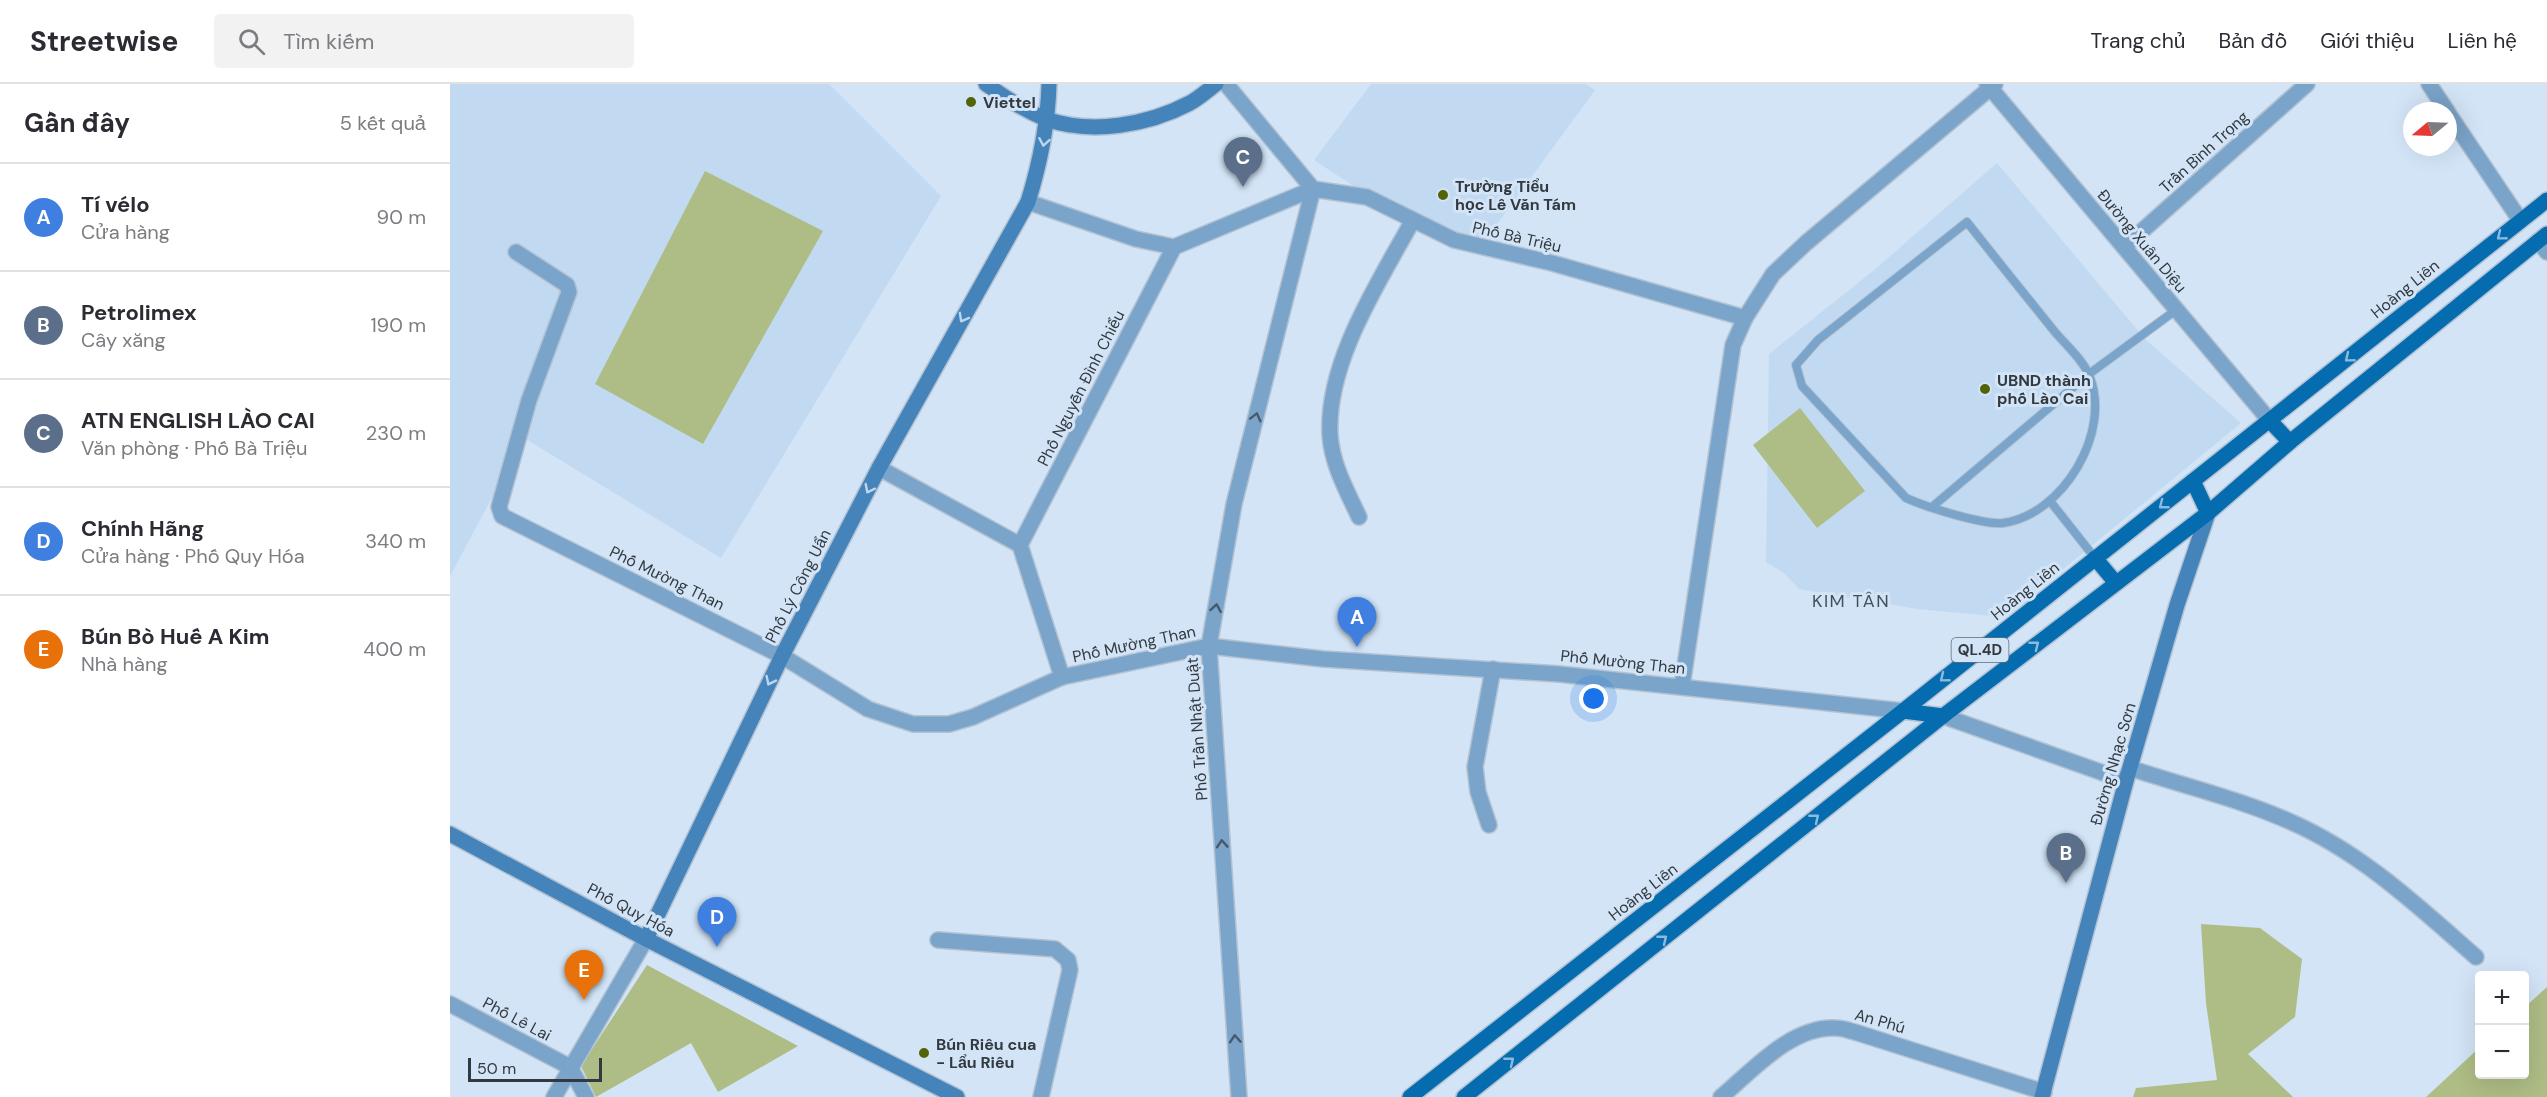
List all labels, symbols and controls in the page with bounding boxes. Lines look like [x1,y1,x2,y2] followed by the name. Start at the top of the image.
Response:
[214,14,634,68] search box
[30,23,178,60] text: Streetwise
[235,25,268,58] icon: search
[283,27,374,56] text: Tìm kiếm
[2091,27,2186,55] text: Trang chủ
[2219,27,2287,55] text: Bản đồ
[2320,27,2415,55] text: Giới thiệu
[2448,27,2517,55] text: Liên hệ
[983,92,1036,113] place label: Viettel
[964,95,978,109] marker: Viettel
[2403,102,2457,156] north arrow
[24,106,130,140] text: Gần đây
[2155,106,2253,198] street label: Trần Bình Trọng
[340,110,426,136] text: 5 kết quả
[1038,137,1051,147] one-way arrow
[1224,138,1262,187] pin: C
[1455,176,1576,215] place label: Trường Tiểu học Lê Văn Tám
[2093,185,2191,297] street label: Đường Xuân Diệu
[1436,188,1450,202] marker: Trường Tiểu học Lê Văn Tám
[81,190,150,219] text: Tí vélo
[36,204,51,230] text: A
[377,204,426,230] text: 90 m
[1470,217,1564,257] street label: Phố Bà Triệu
[81,219,170,245] text: Cửa hàng
[2497,228,2508,239] one-way arrow
[2367,255,2443,323] street label: Hoàng Liên
[81,298,196,327] text: Petrolimex
[1033,307,1129,469] street label: Phố Nguyễn Đình Chiểu
[37,312,50,338] text: B
[370,312,426,338] text: 190 m
[959,312,970,322] one-way arrow
[81,327,166,353] text: Cây xăng
[2344,350,2355,361] one-way arrow
[1997,370,2091,409] place label: UBND thành phố Lào Cai
[1978,382,1992,396] marker: UBND thành phố Lào Cai
[81,406,315,435] text: ATN ENGLISH LÀO CAI
[1249,413,1262,423] one-way arrow
[36,420,51,446] text: C
[366,420,426,446] text: 230 m
[81,435,307,461] text: Văn phòng · Phố Bà Triệu
[864,482,876,493] one-way arrow
[2159,497,2170,508] one-way arrow
[81,514,204,543] text: Chính Hãng
[760,526,836,646] street label: Phố Lý Công Uẩn
[36,528,51,554] text: D
[365,528,426,554] text: 340 m
[606,541,728,615] street label: Phố Mường Than
[81,543,305,569] text: Cửa hàng · Phố Quy Hóa
[1987,557,2063,625] street label: Hoàng Liên
[1812,589,1890,613] district label: KIM TÂN
[1338,598,1376,647] pin: A
[1209,603,1222,613] one-way arrow
[1071,621,1197,667] street label: Phố Mường Than
[81,622,270,651] text: Bún Bò Huế A Kim
[38,636,49,662] text: E
[363,636,426,662] text: 400 m
[1952,638,2008,662] road number: QL.4D
[2028,642,2039,653] one-way arrow
[1560,645,1686,679] street label: Phố Mường Than
[81,651,168,677] text: Nhà hàng
[1182,657,1212,801] street label: Phố Trần Nhật Duật
[1940,671,1951,682] one-way arrow
[766,674,778,685] one-way arrow
[1579,684,1608,713] your location
[2085,700,2141,828] street label: Đường Nhạc Sơn
[1808,814,1819,825] one-way arrow
[2046,834,2086,883] pin: B
[1216,840,1229,849] one-way arrow
[1604,858,1682,926] street label: Hoàng Liên
[584,878,678,942] street label: Phố Quy Hóa
[698,898,736,947] pin: D
[1656,936,1667,947] one-way arrow
[564,950,604,1000] pin: E
[2475,971,2529,1079] map controls
[2475,971,2529,1025] button: +
[479,992,555,1046] street label: Phố Lê Lai
[1852,1004,1908,1038] street label: An Phú
[2475,1025,2529,1079] button: −
[936,1034,1036,1073] place label: Bún Riêu cua - Lẩu Riêu
[1229,1034,1242,1043] one-way arrow
[917,1046,931,1060] marker: Bún Riêu cua - Lẩu Riêu
[468,1055,602,1082] scale bar
[1503,1057,1514,1068] one-way arrow
[477,1058,516,1079] text: 50 m

